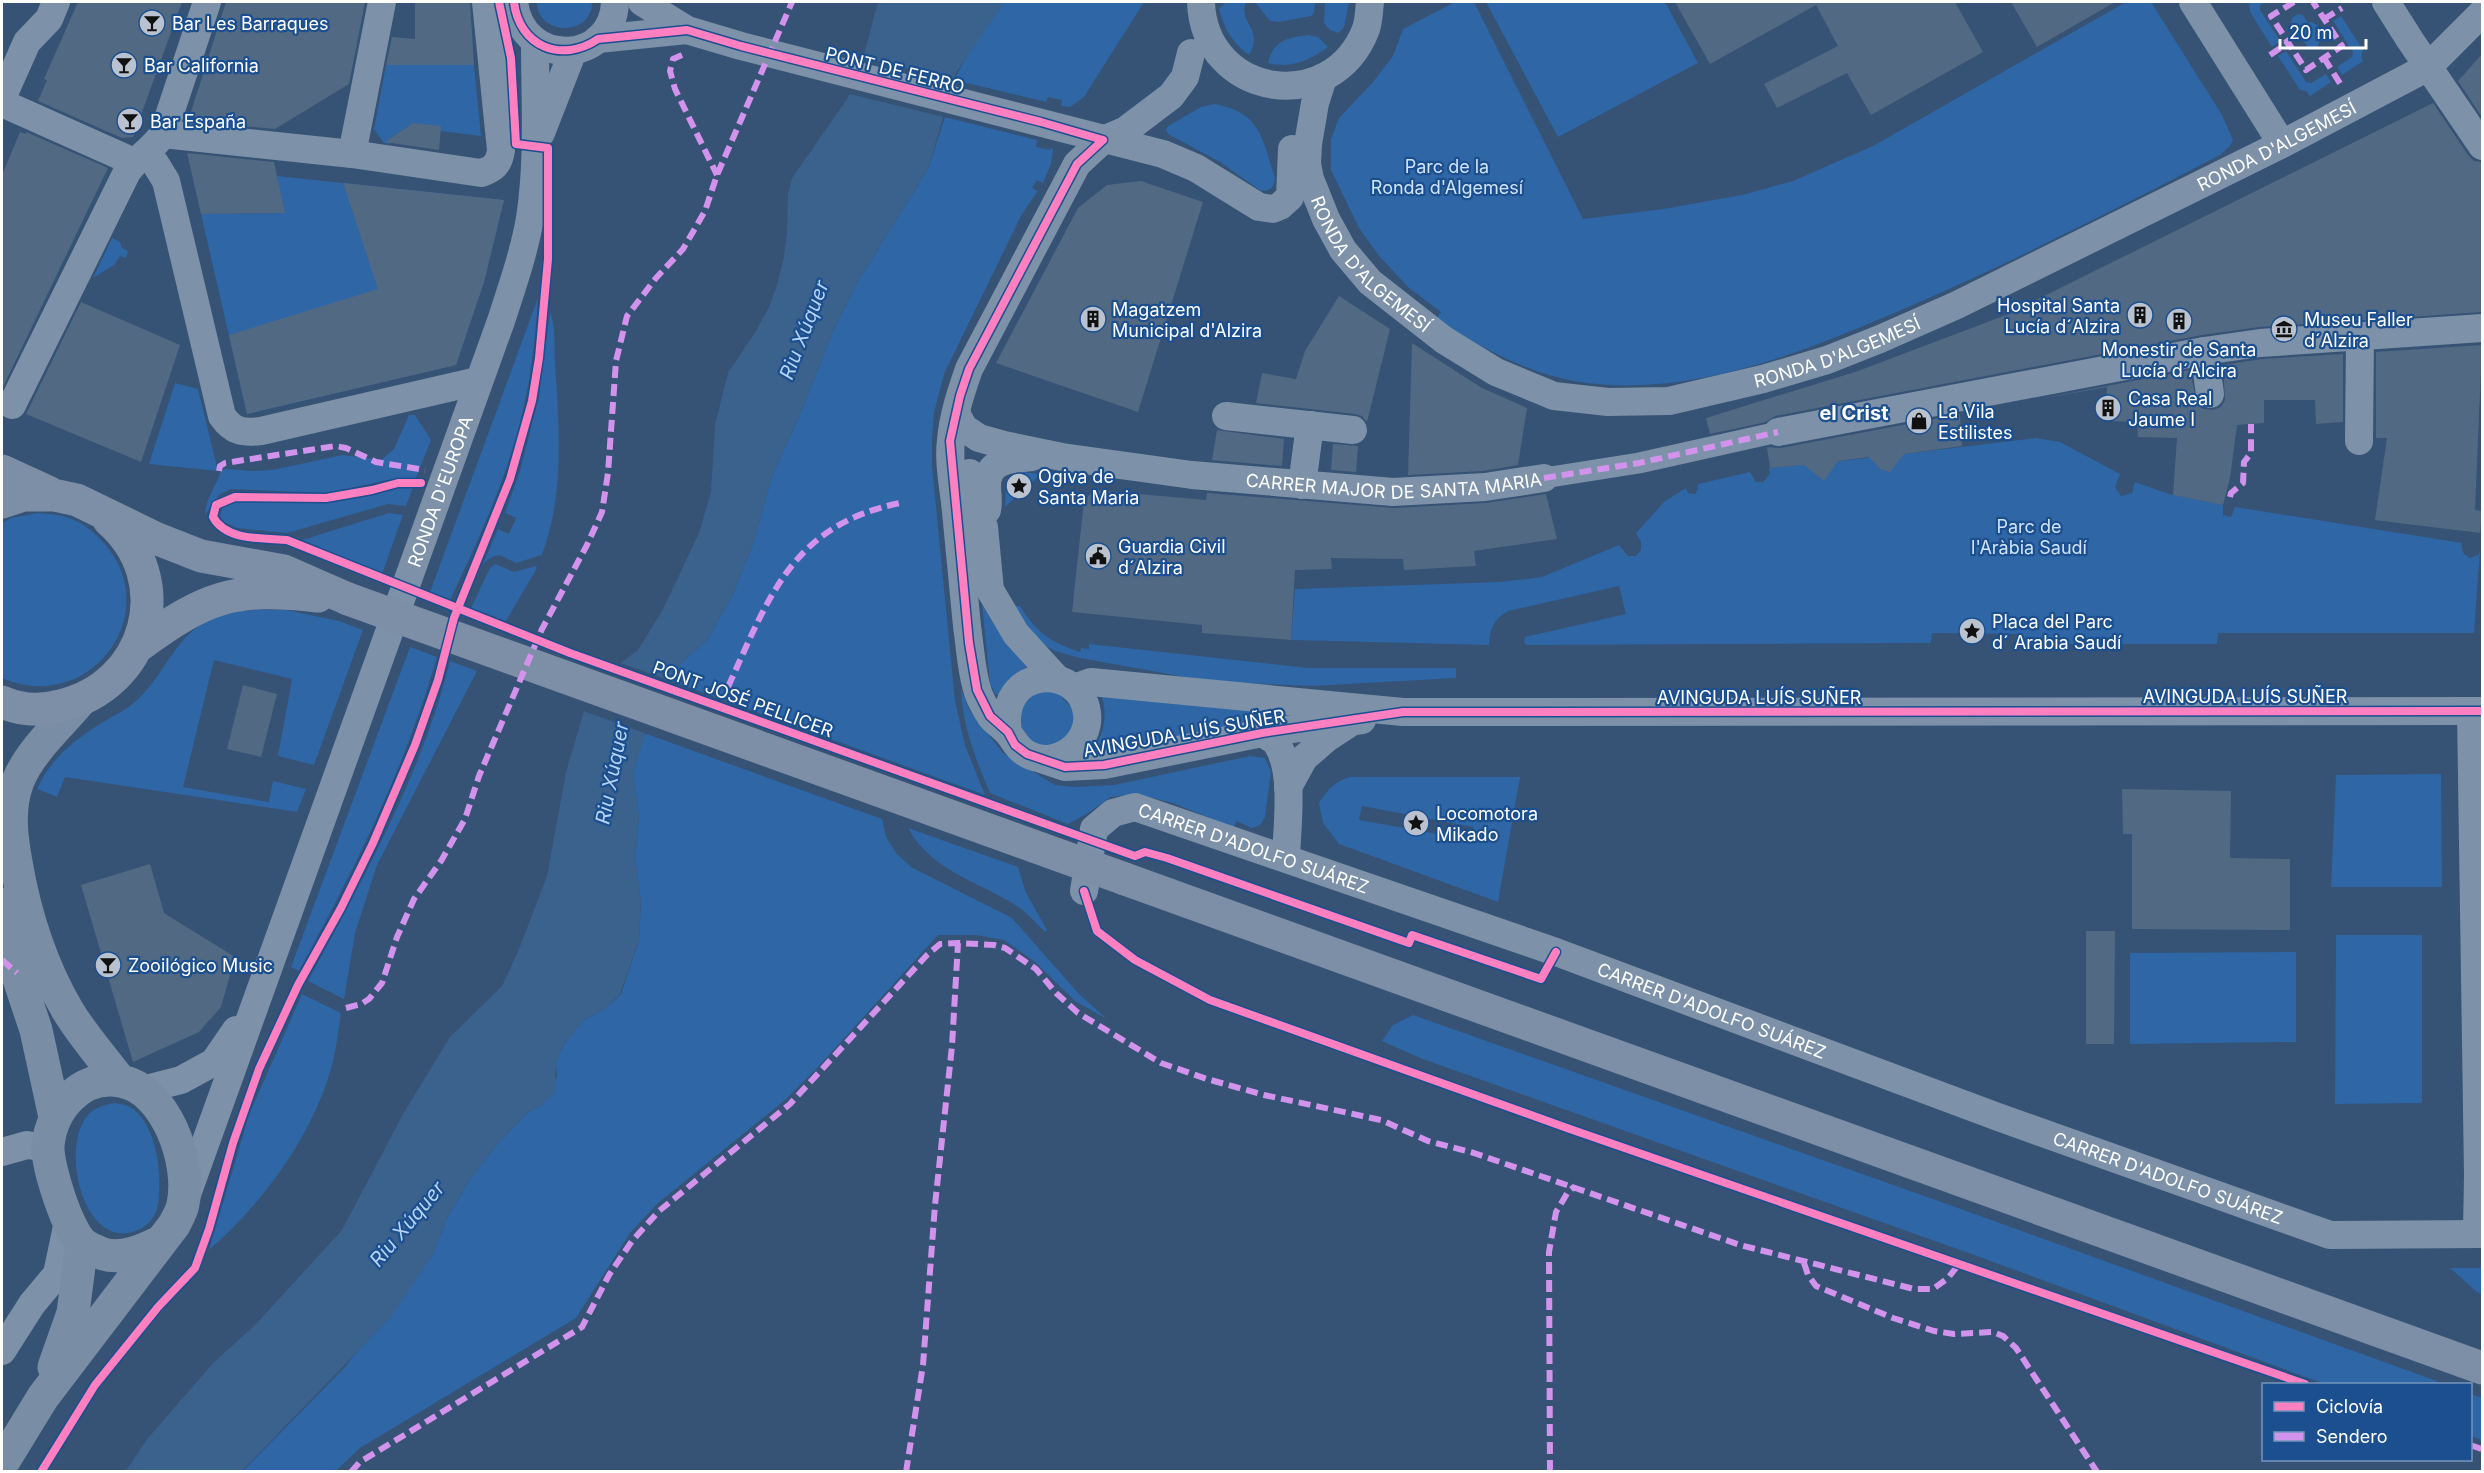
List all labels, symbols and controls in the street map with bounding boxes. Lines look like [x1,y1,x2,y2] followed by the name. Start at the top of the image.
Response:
[137,8,167,38] bar icon: Bar Les Barraques
[2280,12,2366,50] scale bar
[172,13,328,34] place label: Bar Les Barraques
[2289,22,2332,43] text: 20 m
[823,43,967,97] street label: PONT DE FERRO
[109,50,139,80] bar icon: Bar California
[144,55,259,76] place label: Bar California
[2193,96,2360,195] street label: RONDA D'ALGEMESÍ
[115,106,145,136] bar icon: Bar España
[150,111,246,132] place label: Bar España
[1371,156,1524,198] park label: Parc de la Ronda d'Algemesí
[1307,193,1436,336] street label: RONDA D'ALGEMESÍ
[774,277,834,383] water label: Riu Xúquer
[1997,295,2120,337] place label: Hospital Santa Lucía d´Alzira
[1112,299,1262,341] place label: Magatzem Municipal d'Alzira
[2125,300,2155,330] building icon: Hospital Santa Lucía d´Alzira
[1078,304,1108,334] building icon: Magatzem Municipal d'Alzira
[2164,306,2194,336] building icon: Monestir de Santa Lucía d´Alcira
[2304,309,2413,351] place label: Museu Faller d´Alzira
[1752,311,1924,391] street label: RONDA D'ALGEMESÍ
[2269,314,2299,344] museum icon: Museu Faller d´Alzira
[2102,339,2256,381] place label: Monestir de Santa Lucía d´Alcira
[2128,388,2212,430] place label: Casa Real Jaume I
[2093,393,2123,423] building icon: Casa Real Jaume I
[1819,401,1889,425] district label: el Crist
[1938,401,2013,443] place label: La Vila Estilistes
[1904,406,1934,436] shop icon: La Vila Estilistes
[403,413,477,570] street label: RONDA D'EUROPA
[1038,466,1139,508] place label: Ogiva de Santa Maria
[1245,468,1543,503] street label: CARRER MAJOR DE SANTA MARIA
[1004,471,1034,501] place icon: Ogiva de Santa Maria
[1971,516,2088,558] park label: Parc de l'Aràbia Saudí
[1118,536,1226,578] place label: Guardia Civil d´Alzira
[1083,541,1113,571] public building icon: Guardia Civil d´Alzira
[1992,611,2122,653] place label: Placa del Parc d´ Arabia Saudí
[1957,616,1987,646] place icon: Placa del Parc d´ Arabia Saudí
[650,656,837,742] street label: PONT JOSÉ PELLICER
[2143,685,2348,707] street label: AVINGUDA LUÍS SUÑER
[1657,686,1862,708] street label: AVINGUDA LUÍS SUÑER
[1081,704,1287,761] street label: AVINGUDA LUÍS SUÑER
[590,719,634,826] water label: Riu Xúquer
[1136,798,1372,897] street label: CARRER D'ADOLFO SUÁREZ
[1436,803,1538,845] place label: Locomotora Mikado
[1401,808,1431,838] place icon: Locomotora Mikado
[93,950,123,980] bar icon: Zooilógico Music
[128,955,273,976] place label: Zooilógico Music
[1595,958,1829,1062] street label: CARRER D'ADOLFO SUÁREZ
[2050,1127,2286,1228] street label: CARRER D'ADOLFO SUÁREZ
[364,1176,450,1271] water label: Riu Xúquer
[2262,1383,2472,1461] legend
[2316,1396,2383,1417] text: Ciclovía
[2316,1426,2387,1447] text: Sendero

